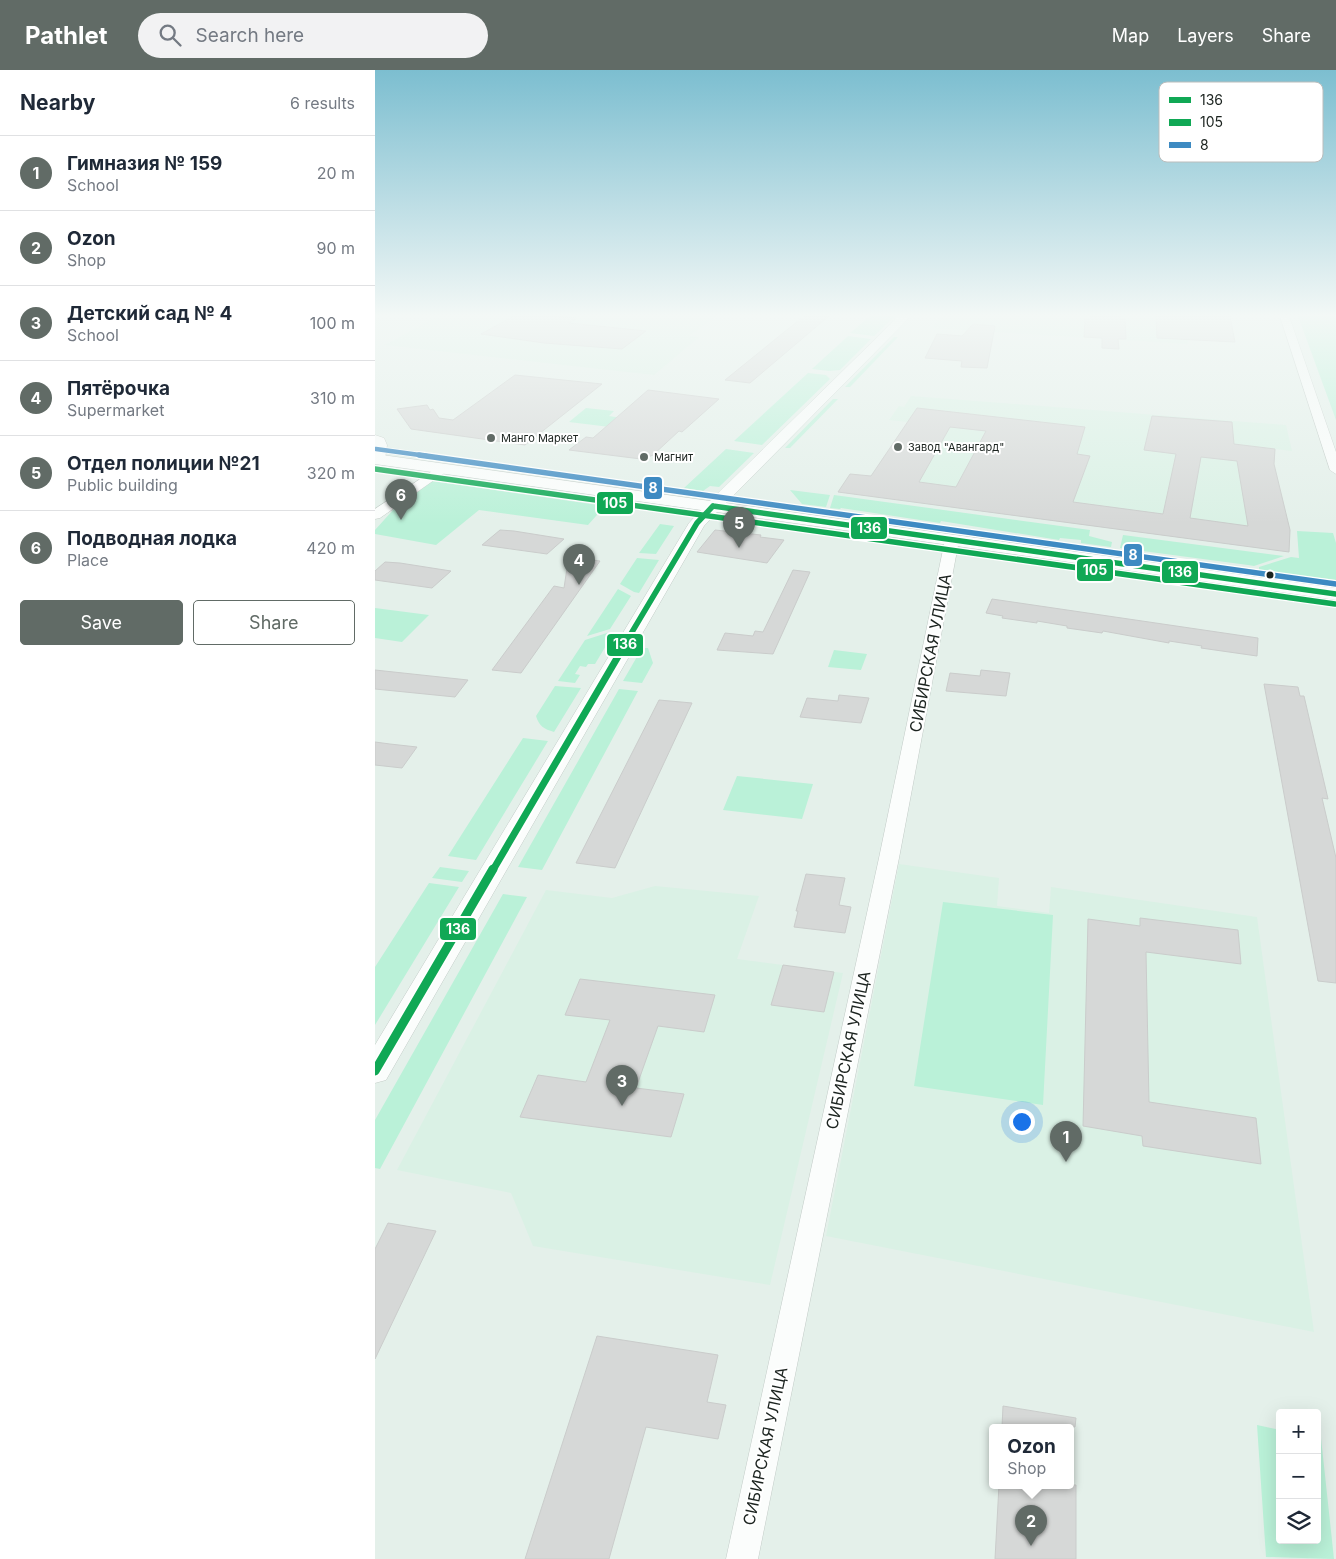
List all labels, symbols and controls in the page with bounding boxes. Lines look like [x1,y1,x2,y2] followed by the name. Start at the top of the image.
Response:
[138,13,488,58] search box
[25,21,108,50] text: Pathlet
[156,21,184,49] icon: search
[196,24,304,47] text: Search here
[1112,25,1149,46] text: Map
[1177,25,1234,46] text: Layers
[1262,25,1311,46] text: Share
[1159,82,1323,162] legend
[20,90,95,115] text: Nearby
[1200,91,1223,108] text: 136
[290,93,355,113] text: 6 results
[1200,113,1223,130] text: 105
[1200,136,1209,153] text: 8
[67,152,222,175] text: Гимназия № 159
[33,163,39,183] text: 1
[317,163,355,183] text: 20 m
[67,175,119,195] text: School
[67,227,116,250] text: Ozon
[31,238,41,258] text: 2
[316,238,355,258] text: 90 m
[67,250,106,270] text: Shop
[67,302,232,325] text: Детский сад № 4
[31,313,41,333] text: 3
[310,313,355,333] text: 100 m
[67,325,119,345] text: School
[67,377,170,400] text: Пятёрочка
[31,388,41,408] text: 4
[310,388,355,408] text: 310 m
[67,400,164,420] text: Supermarket
[501,431,579,445] place label: Манго Маркет
[485,432,497,444] marker: Манго Маркет
[908,440,1004,454] place label: Завод "Авангард"
[892,441,904,453] marker: Завод "Авангард"
[654,450,694,464] place label: Магнит
[638,451,650,463] marker: Магнит
[67,452,260,475] text: Отдел полиции №21
[31,463,41,483] text: 5
[307,463,355,483] text: 320 m
[67,475,178,495] text: Public building
[643,476,663,500] line badge: 8
[385,479,417,520] pin: 6
[648,479,658,496] text: 8
[596,491,634,515] line badge: 105
[603,494,627,511] text: 105
[723,507,755,548] pin: 5
[850,516,888,540] line badge: 136
[857,519,881,536] text: 136
[67,527,237,550] text: Подводная лодка
[31,538,41,558] text: 6
[306,538,355,558] text: 420 m
[1123,543,1143,567] line badge: 8
[563,544,595,585] pin: 4
[1128,546,1138,563] text: 8
[67,550,109,570] text: Place
[1076,558,1114,582] line badge: 105
[1161,560,1199,584] line badge: 136
[1083,561,1107,578] text: 105
[1168,563,1192,580] text: 136
[1265,570,1275,580] unlabelled marker
[905,572,955,734] street label: СИБИРСКАЯ УЛИЦА
[20,600,183,645] button: Save
[193,600,355,645] button: Share
[606,633,644,657] line badge: 136
[613,635,637,652] text: 136
[439,917,477,941] line badge: 136
[446,920,470,937] text: 136
[821,969,875,1131] street label: СИБИРСКАЯ УЛИЦА
[606,1065,638,1106] pin: 3
[1009,1109,1035,1135] your location
[1050,1121,1082,1162] pin: 1
[738,1365,792,1527] street label: СИБИРСКАЯ УЛИЦА
[1276,1409,1321,1544] map controls
[1276,1409,1321,1454] button: +
[989,1424,1074,1489] popup
[1007,1435,1056,1458] text: Ozon
[1276,1454,1321,1499] button: −
[1007,1458,1046,1478] text: Shop
[1276,1499,1321,1544] button: layers
[1015,1505,1047,1546] pin: 2

